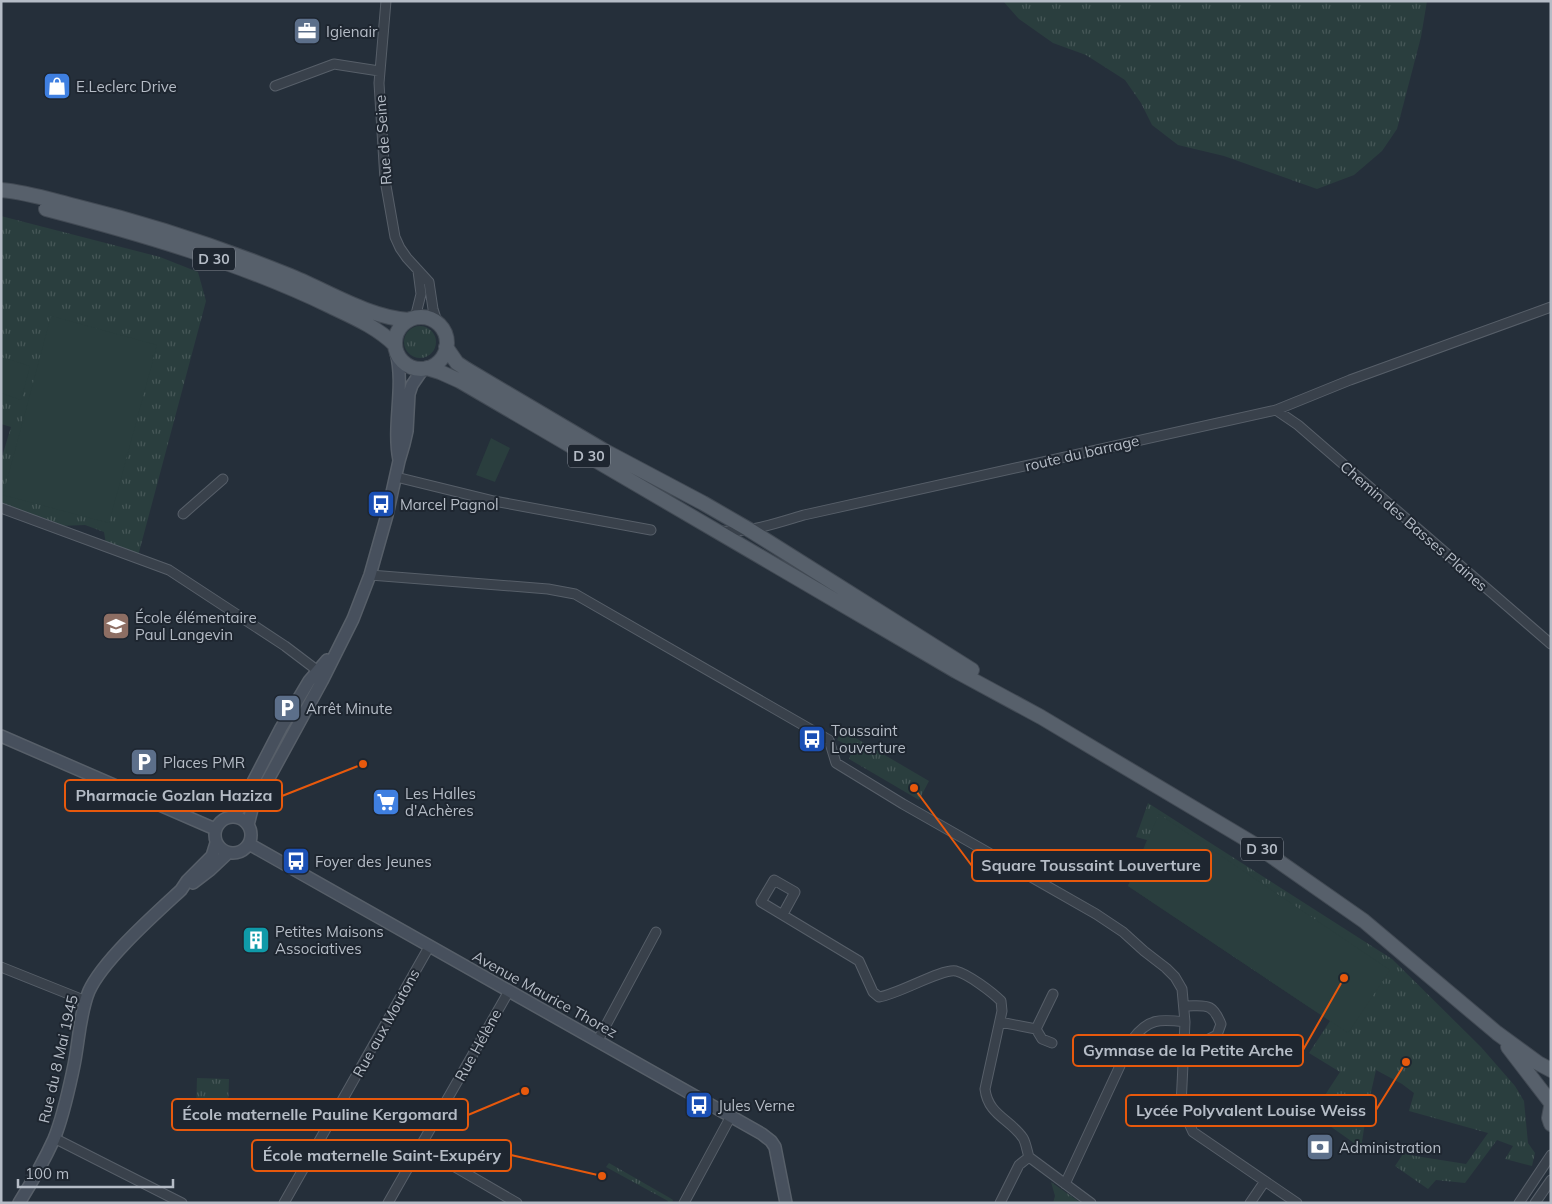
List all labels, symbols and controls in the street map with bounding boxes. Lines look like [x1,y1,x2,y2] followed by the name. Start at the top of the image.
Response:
[292,16,322,46] office icon: Igienair
[326,22,378,41] place label: Igienair
[42,71,72,101] shop icon: E.Leclerc Drive
[76,77,177,96] place label: E.Leclerc Drive
[370,94,396,186] street label: Rue de Seine
[193,248,235,270] road number: D 30
[1023,431,1141,475] street label: route du barrage
[568,444,610,468] road number: D 30
[1336,457,1492,595] street label: Chemin des Basses Plaines
[366,489,396,519] bus stop icon: Marcel Pagnol
[400,495,499,514] place label: Marcel Pagnol
[135,608,257,644] place label: École élémentaire Paul Langevin
[101,611,131,641] school or university icon: École élémentaire Paul Langevin
[272,693,302,723] parking icon: Arrêt Minute
[306,699,392,718] place label: Arrêt Minute
[831,721,906,757] place label: Toussaint Louverture
[797,724,827,754] bus stop icon: Toussaint Louverture
[129,747,159,777] parking icon: Places PMR
[163,753,245,772] place label: Places PMR
[65,780,282,811] callout: Pharmacie Gozlan Haziza
[405,784,476,820] place label: Les Halles d'Achères
[75,785,273,805] text: Pharmacie Gozlan Haziza
[371,787,401,817] supermarket icon: Les Halles d'Achères
[1241,838,1283,861] road number: D 30
[281,846,311,876] bus stop icon: Foyer des Jeunes
[972,850,1211,881] callout: Square Toussaint Louverture
[315,852,432,871] place label: Foyer des Jeunes
[981,855,1201,875] text: Square Toussaint Louverture
[275,922,384,958] place label: Petites Maisons Associatives
[241,925,271,955] building icon: Petites Maisons Associatives
[469,946,621,1042] street label: Avenue Maurice Thorez
[348,966,424,1080] street label: Rue aux Moutons
[34,993,82,1125] street label: Rue du 8 Mai 1945
[450,1006,506,1084] street label: Rue Hélène
[1073,1035,1303,1066] callout: Gymnase de la Petite Arche
[1083,1040,1293,1060] text: Gymnase de la Petite Arche
[684,1090,714,1120] bus stop icon: Jules Verne
[1126,1095,1376,1126] callout: Lycée Polyvalent Louise Weiss
[718,1096,795,1115] place label: Jules Verne
[172,1099,468,1130] callout: École maternelle Pauline Kergomard
[1136,1100,1366,1120] text: Lycée Polyvalent Louise Weiss
[182,1104,458,1124] text: École maternelle Pauline Kergomard
[1305,1132,1335,1162] bank icon: Administration
[1339,1138,1441,1157] place label: Administration
[252,1140,511,1171] callout: École maternelle Saint-Exupéry
[263,1145,502,1165] text: École maternelle Saint-Exupéry
[18,1156,172,1188] scale bar
[25,1164,69,1183] text: 100 m

